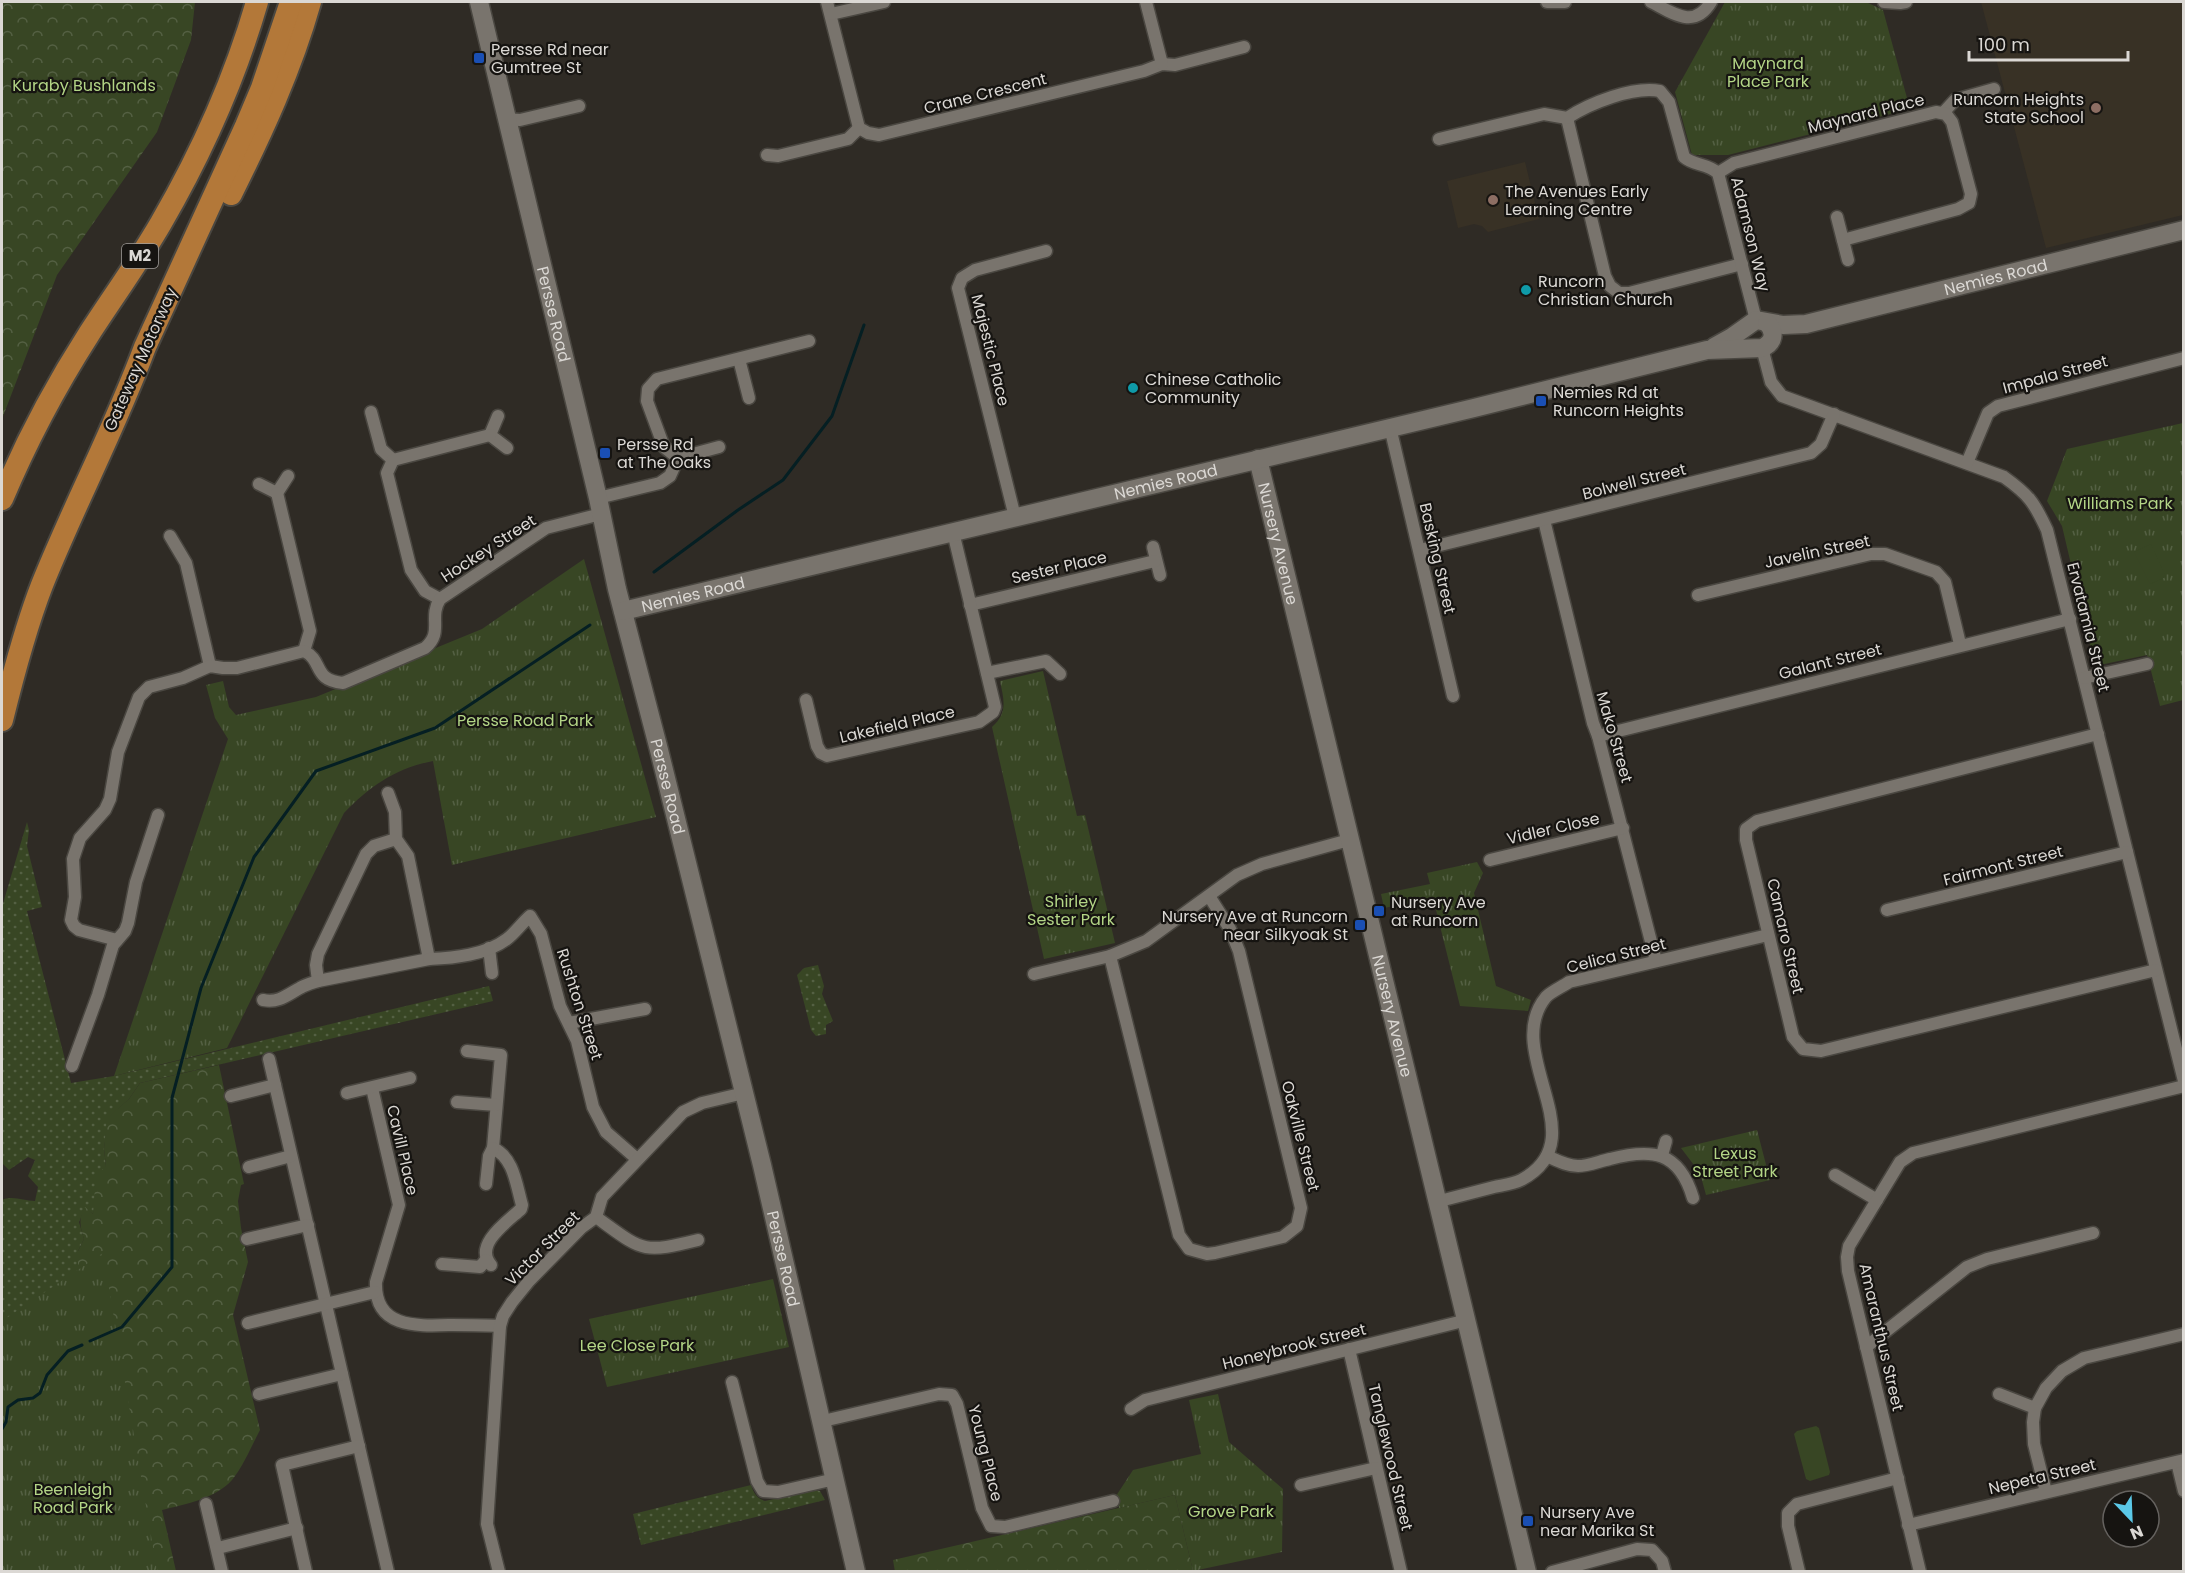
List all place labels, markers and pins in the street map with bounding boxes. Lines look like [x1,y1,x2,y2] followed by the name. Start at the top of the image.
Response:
[491,38,609,79] place label: Persse Rd near Gumtree St
[472,51,486,65] marker: Persse Rd near Gumtree St
[1953,88,2084,129] place label: Runcorn Heights State School
[2089,101,2103,115] marker: Runcorn Heights State School
[1505,180,1649,221] place label: The Avenues Early Learning Centre
[1486,193,1500,207] marker: The Avenues Early Learning Centre
[1538,270,1673,311] place label: Runcorn Christian Church
[1519,283,1533,297] marker: Runcorn Christian Church
[1145,368,1282,409] place label: Chinese Catholic Community
[1126,381,1140,395] marker: Chinese Catholic Community
[1553,381,1684,422] place label: Nemies Rd at Runcorn Heights
[1534,394,1548,408] marker: Nemies Rd at Runcorn Heights
[617,433,711,474] place label: Persse Rd at The Oaks
[598,446,612,460] marker: Persse Rd at The Oaks
[1391,891,1486,932] place label: Nursery Ave at Runcorn
[1372,904,1386,918] marker: Nursery Ave at Runcorn
[1162,905,1348,946] place label: Nursery Ave at Runcorn near Silkyoak St
[1353,918,1367,932] marker: Nursery Ave at Runcorn near Silkyoak St
[1540,1501,1654,1542] place label: Nursery Ave near Marika St
[1521,1514,1535,1528] marker: Nursery Ave near Marika St

